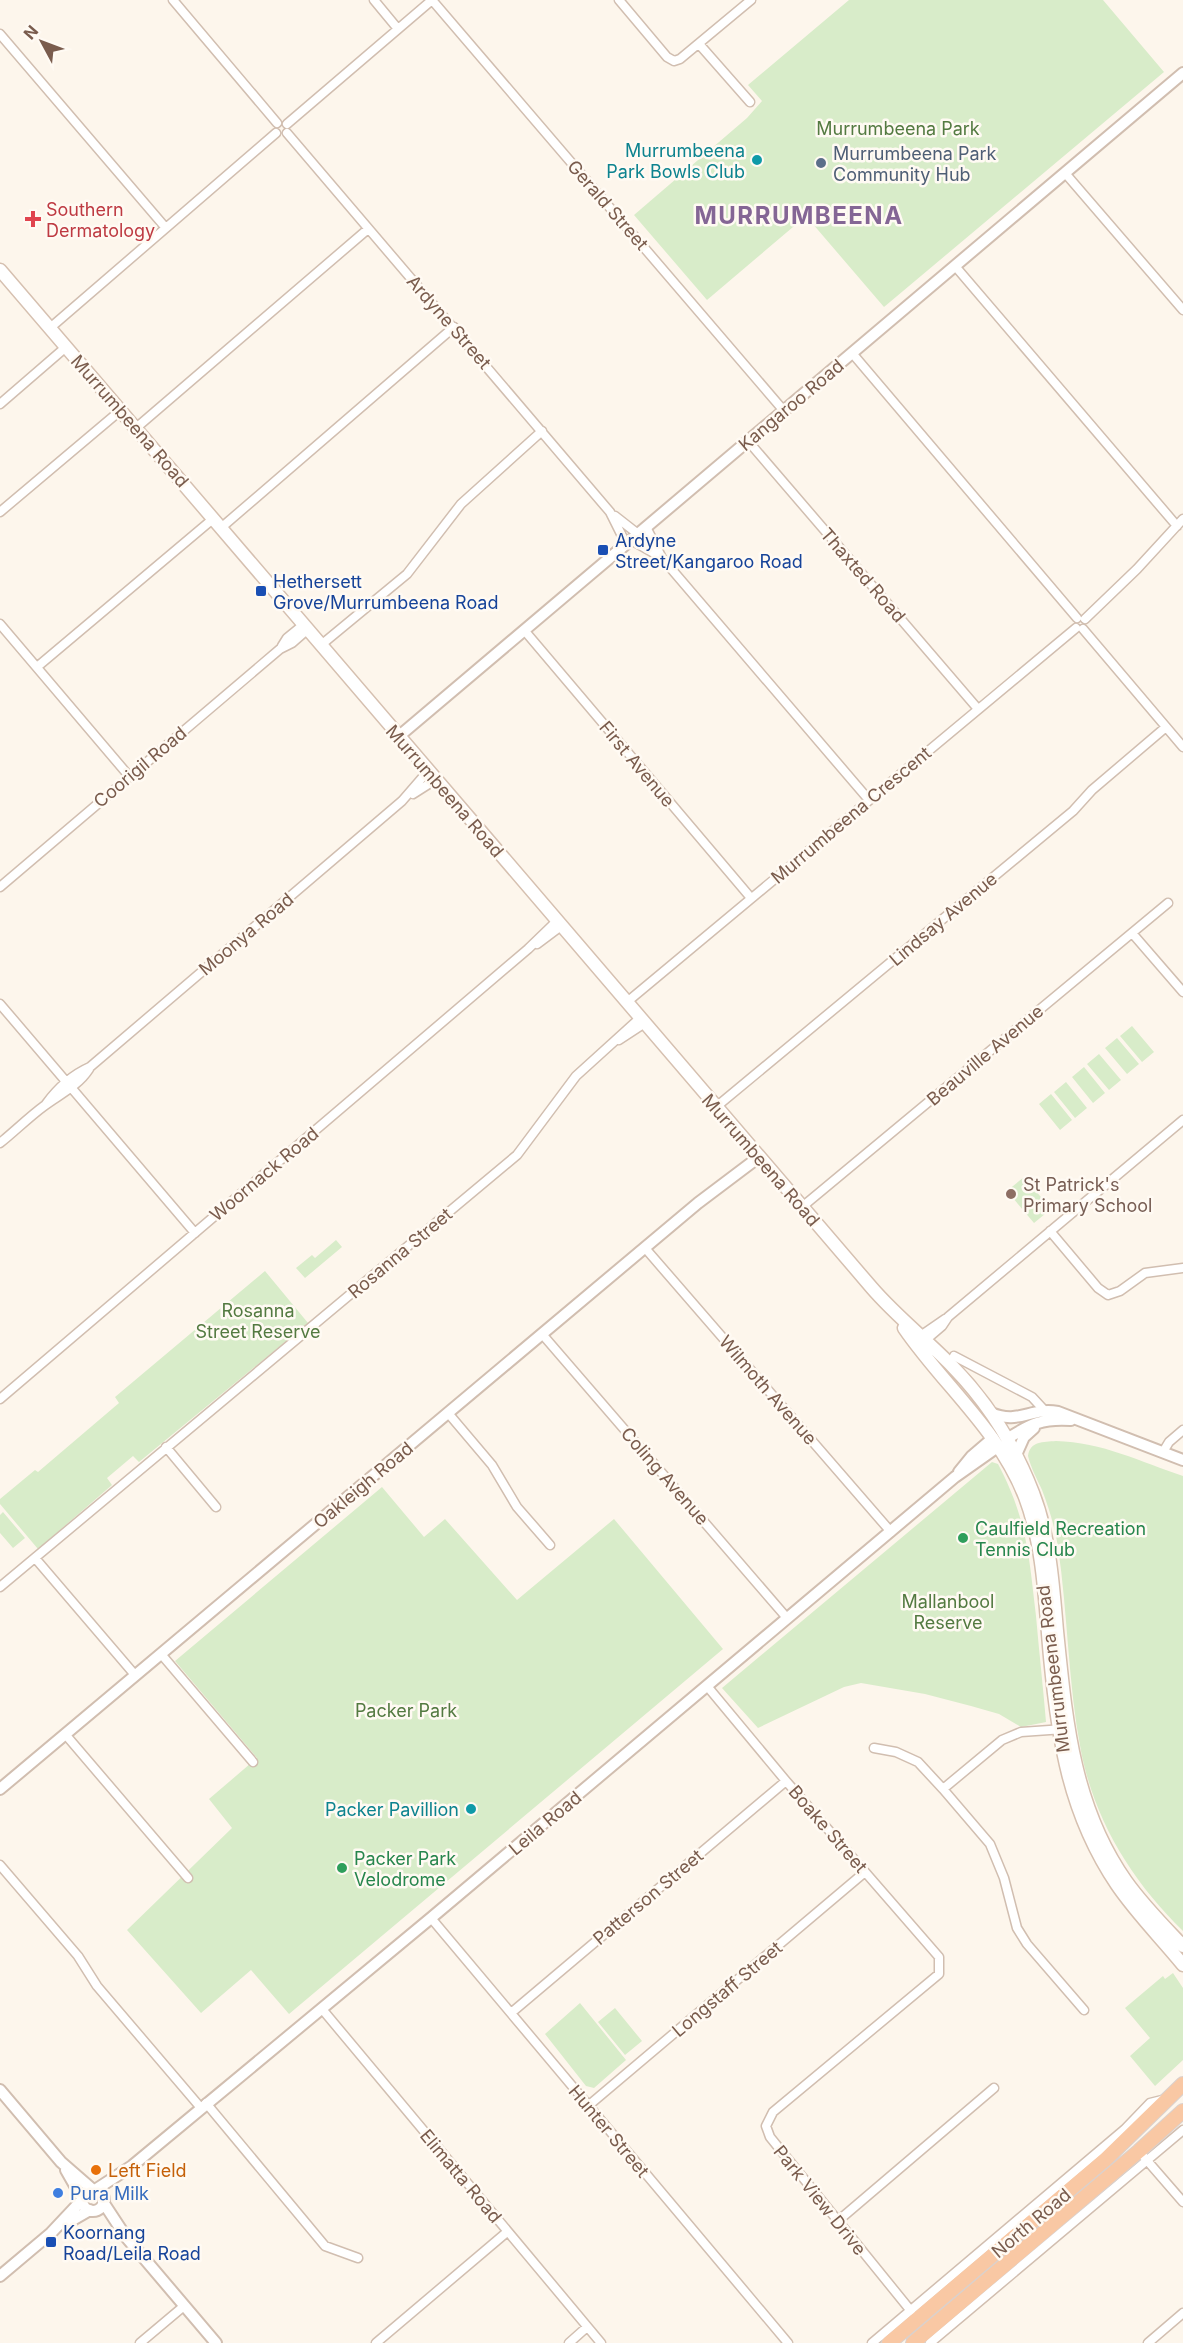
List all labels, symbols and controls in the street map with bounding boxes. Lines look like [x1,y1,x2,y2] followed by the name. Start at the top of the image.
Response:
[12,12,72,72] north arrow
[19,21,42,43] text: N
[816,118,980,139] park label: Murrumbeena Park
[606,140,745,182] place label: Murrumbeena Park Bowls Club
[833,143,997,185] place label: Murrumbeena Park Community Hub
[750,153,764,167] marker: Murrumbeena Park Bowls Club
[563,156,653,254] street label: Gerald Street
[814,156,828,170] marker: Murrumbeena Park Community Hub
[46,199,155,241] place label: Southern Dermatology
[694,201,904,230] district label: MURRUMBEENA
[24,210,42,228] marker: Southern Dermatology
[403,271,495,373] street label: Ardyne Street
[67,351,193,491] street label: Murrumbeena Road
[734,355,848,455] street label: Kangaroo Road
[816,523,910,627] street label: Thaxted Road
[615,530,803,572] place label: Ardyne Street/Kangaroo Road
[596,543,610,557] marker: Ardyne Street/Kangaroo Road
[273,571,498,613] place label: Hethersett Grove/Murrumbeena Road
[254,584,268,598] marker: Hethersett Grove/Murrumbeena Road
[595,717,679,811] street label: First Avenue
[382,721,508,861] street label: Murrumbeena Road
[89,722,191,812] street label: Coorigil Road
[767,742,935,888] street label: Murrumbeena Crescent
[885,868,1001,970] street label: Lindsay Avenue
[194,888,298,980] street label: Moonya Road
[923,1000,1047,1110] street label: Beauville Avenue
[698,1090,824,1230] street label: Murrumbeena Road
[206,1123,322,1225] street label: Woornack Road
[1023,1174,1152,1216] place label: St Patrick's Primary School
[1004,1187,1018,1201] marker: St Patrick's Primary School
[344,1203,456,1302] street label: Rosanna Street
[196,1300,320,1342] park label: Rosanna Street Reserve
[715,1331,821,1449] street label: Wilmoth Avenue
[617,1423,713,1529] street label: Coling Avenue
[309,1437,417,1533] street label: Oakleigh Road
[975,1518,1146,1560] place label: Caulfield Recreation Tennis Club
[956,1531,970,1545] marker: Caulfield Recreation Tennis Club
[1032,1584,1074,1754] street label: Murrumbeena Road
[902,1591,994,1633] park label: Mallanbool Reserve
[355,1700,457,1721] park label: Packer Park
[784,1781,872,1877] street label: Boake Street
[505,1787,585,1859] street label: Leila Road
[325,1799,459,1820] place label: Packer Pavillion
[464,1802,478,1816] marker: Packer Pavillion
[589,1845,707,1949] street label: Patterson Street
[354,1848,456,1890] place label: Packer Park Velodrome
[335,1861,349,1875] marker: Packer Park Velodrome
[668,1937,786,2041] street label: Longstaff Street
[564,2081,654,2181] street label: Hunter Street
[416,2125,506,2227] street label: Elimatta Road
[769,2141,871,2259] street label: Park View Drive
[108,2160,187,2181] place label: Left Field
[89,2163,103,2177] marker: Left Field
[70,2183,149,2204] place label: Pura Milk
[987,2184,1075,2262] street label: North Road
[51,2186,65,2200] marker: Pura Milk
[63,2222,201,2264] place label: Koornang Road/Leila Road
[44,2235,58,2249] marker: Koornang Road/Leila Road

